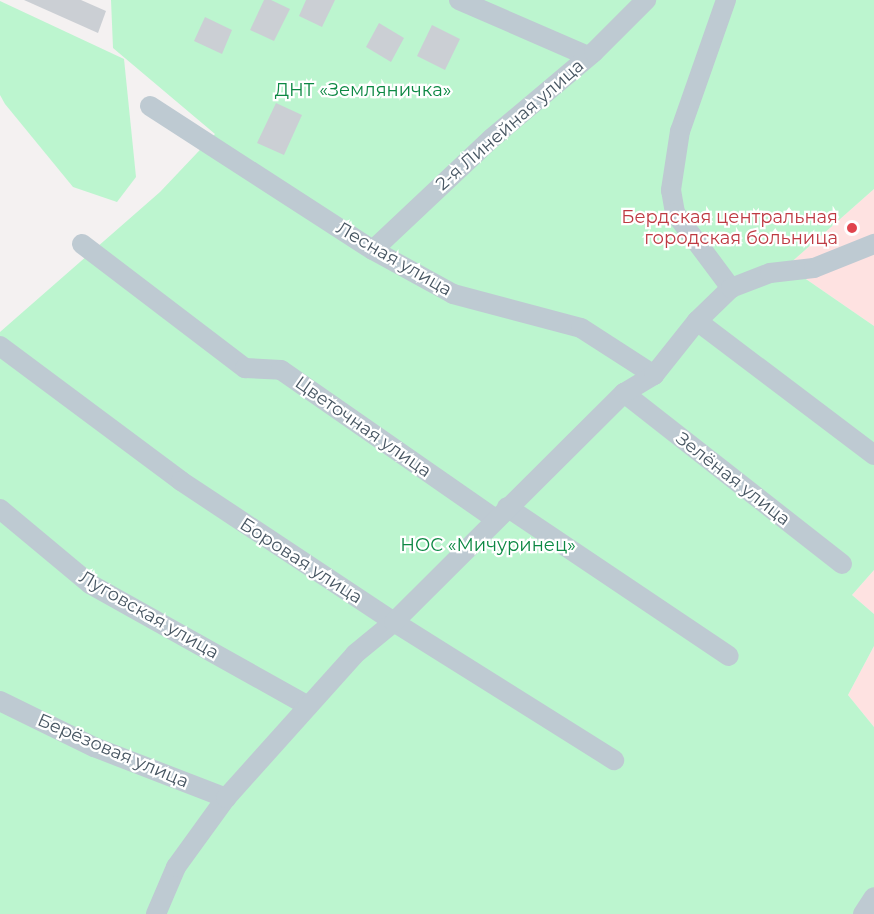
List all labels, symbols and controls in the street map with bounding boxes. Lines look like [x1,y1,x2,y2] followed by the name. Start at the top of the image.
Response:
[432,55,588,195] street label: 2-я Линейная улица
[275,79,451,101] park label: ДНТ «Земляничка»
[621,207,838,250] place label: Бердская центральная городская больница
[332,217,456,301] street label: Лесная улица
[843,219,861,237] marker: Бердская центральная городская больница
[291,372,435,482] street label: Цветочная улица
[672,428,794,530] street label: Зелёная улица
[236,513,366,609] street label: Боровая улица
[400,534,576,556] park label: НОС «Мичуринец»
[75,566,223,664] street label: Луговская улица
[34,709,192,793] street label: Берёзовая улица

